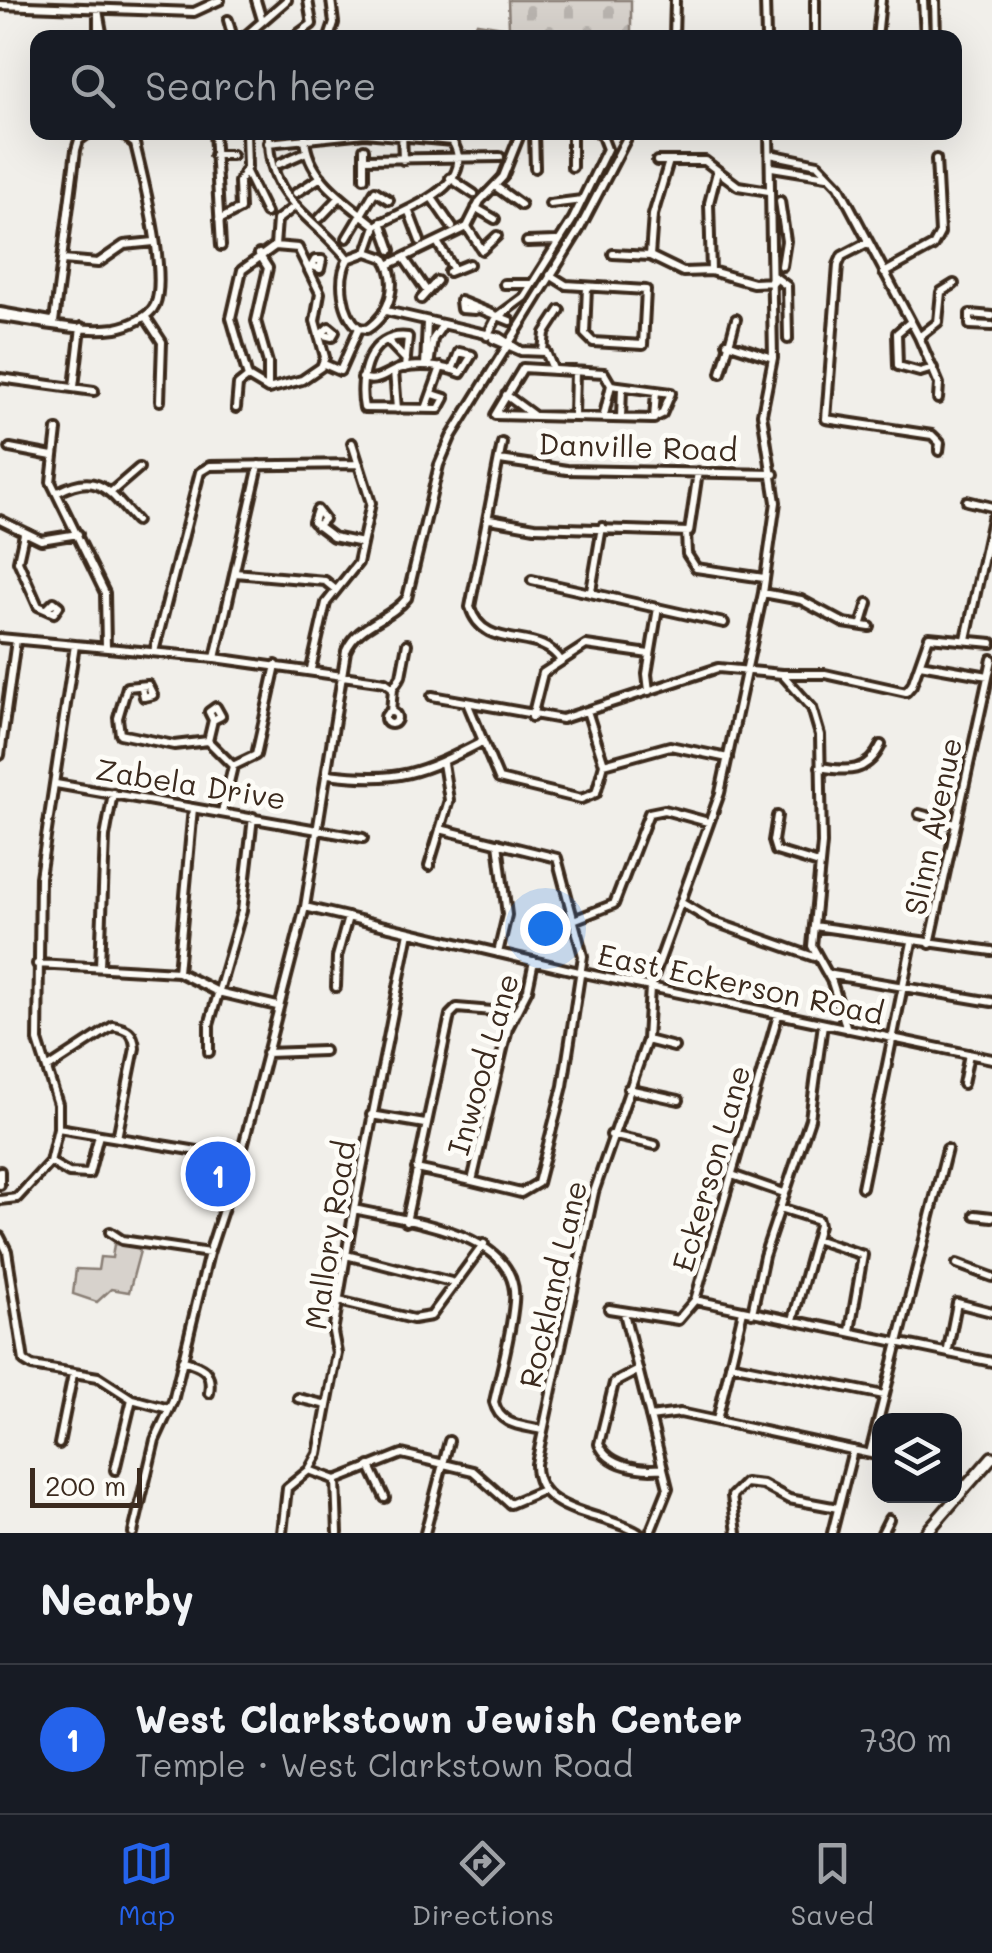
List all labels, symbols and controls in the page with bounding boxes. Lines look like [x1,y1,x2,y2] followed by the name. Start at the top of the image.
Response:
[30,30,962,140] search box
[65,58,120,113] icon: search
[145,60,376,110] text: Search here
[538,423,738,469] street label: Danville Road
[894,734,970,918] street label: Slinn Avenue
[93,748,289,818] street label: Zabela Drive
[520,903,571,954] your location
[595,933,887,1033] street label: East Eckerson Road
[437,969,527,1159] street label: Inwood Lane
[661,1060,759,1276] street label: Eckerson Lane
[186,1136,250,1212] pin: 1
[294,1138,364,1332] street label: Mallory Road
[509,1176,595,1392] street label: Rockland Lane
[872,1413,962,1503] map controls
[872,1413,962,1503] button: layers
[30,1463,142,1508] scale bar
[45,1467,126,1503] text: 200 m
[40,1571,194,1626] text: Nearby
[135,1693,742,1743] text: West Clarkstown Jewish Center
[65,1718,80,1760] text: 1
[860,1718,952,1760] text: 730 m
[135,1743,633,1785] text: Temple · West Clarkstown Road
[118,1836,175,1932] tab: Map
[412,1836,554,1932] tab: Directions
[791,1836,874,1932] tab: Saved

